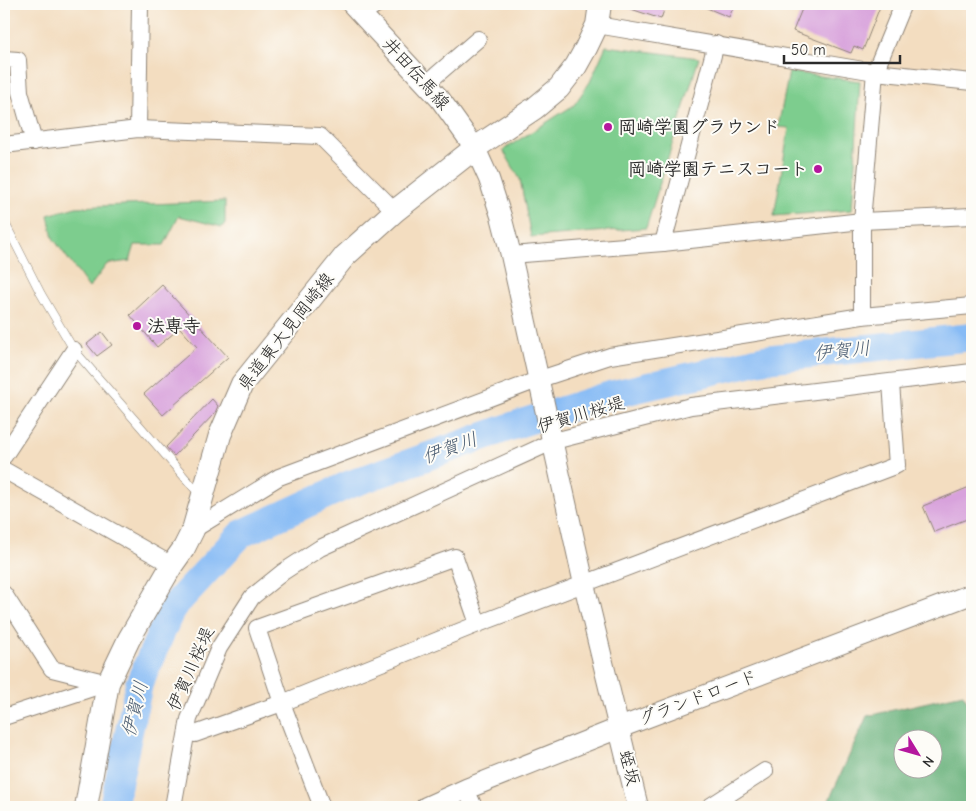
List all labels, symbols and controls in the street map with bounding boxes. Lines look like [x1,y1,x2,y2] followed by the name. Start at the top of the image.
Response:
[784,32,900,64] scale bar
[378,34,454,114] street label: 井田伝馬線
[791,41,826,59] text: 50 m
[618,117,780,138] place label: 岡崎学園グラウンド
[602,121,614,133] marker: 岡崎学園グラウンド
[628,159,808,180] place label: 岡崎学園テニスコート
[812,163,824,175] marker: 岡崎学園テニスコート
[233,269,339,395] street label: 県道東大見岡崎線
[147,316,201,337] place label: 法専寺
[131,320,143,332] marker: 法専寺
[812,337,872,365] water label: 伊賀川
[535,393,627,437] street label: 伊賀川桜堤
[419,428,481,468] water label: 伊賀川
[163,624,219,714] street label: 伊賀川桜堤
[635,666,761,730] street label: グランドロード
[117,679,153,739] water label: 伊賀川
[894,728,944,778] north arrow
[614,748,644,788] street label: 蛭坂
[918,753,938,770] text: N

